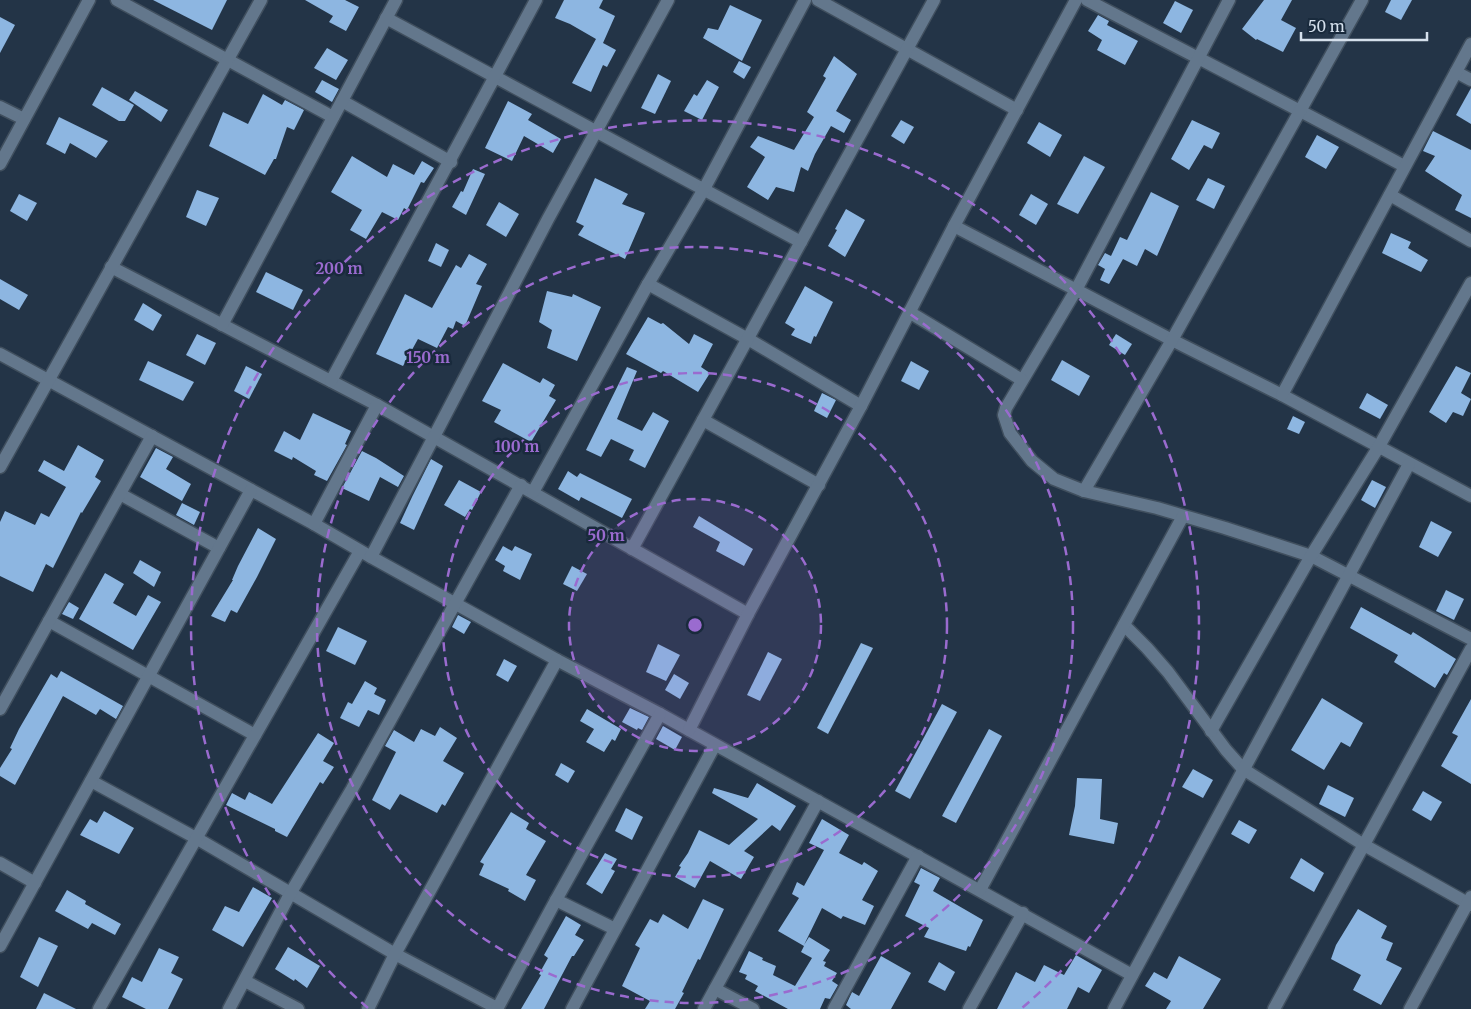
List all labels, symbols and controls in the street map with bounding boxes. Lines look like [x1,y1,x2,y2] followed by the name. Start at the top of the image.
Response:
[1301,10,1427,42] scale bar
[1308,17,1345,36] text: 50 m
[315,259,363,278] text: 200 m
[406,348,450,367] text: 150 m
[495,437,539,456] text: 100 m
[587,526,625,545] text: 50 m
[686,616,704,634] centre of rings

